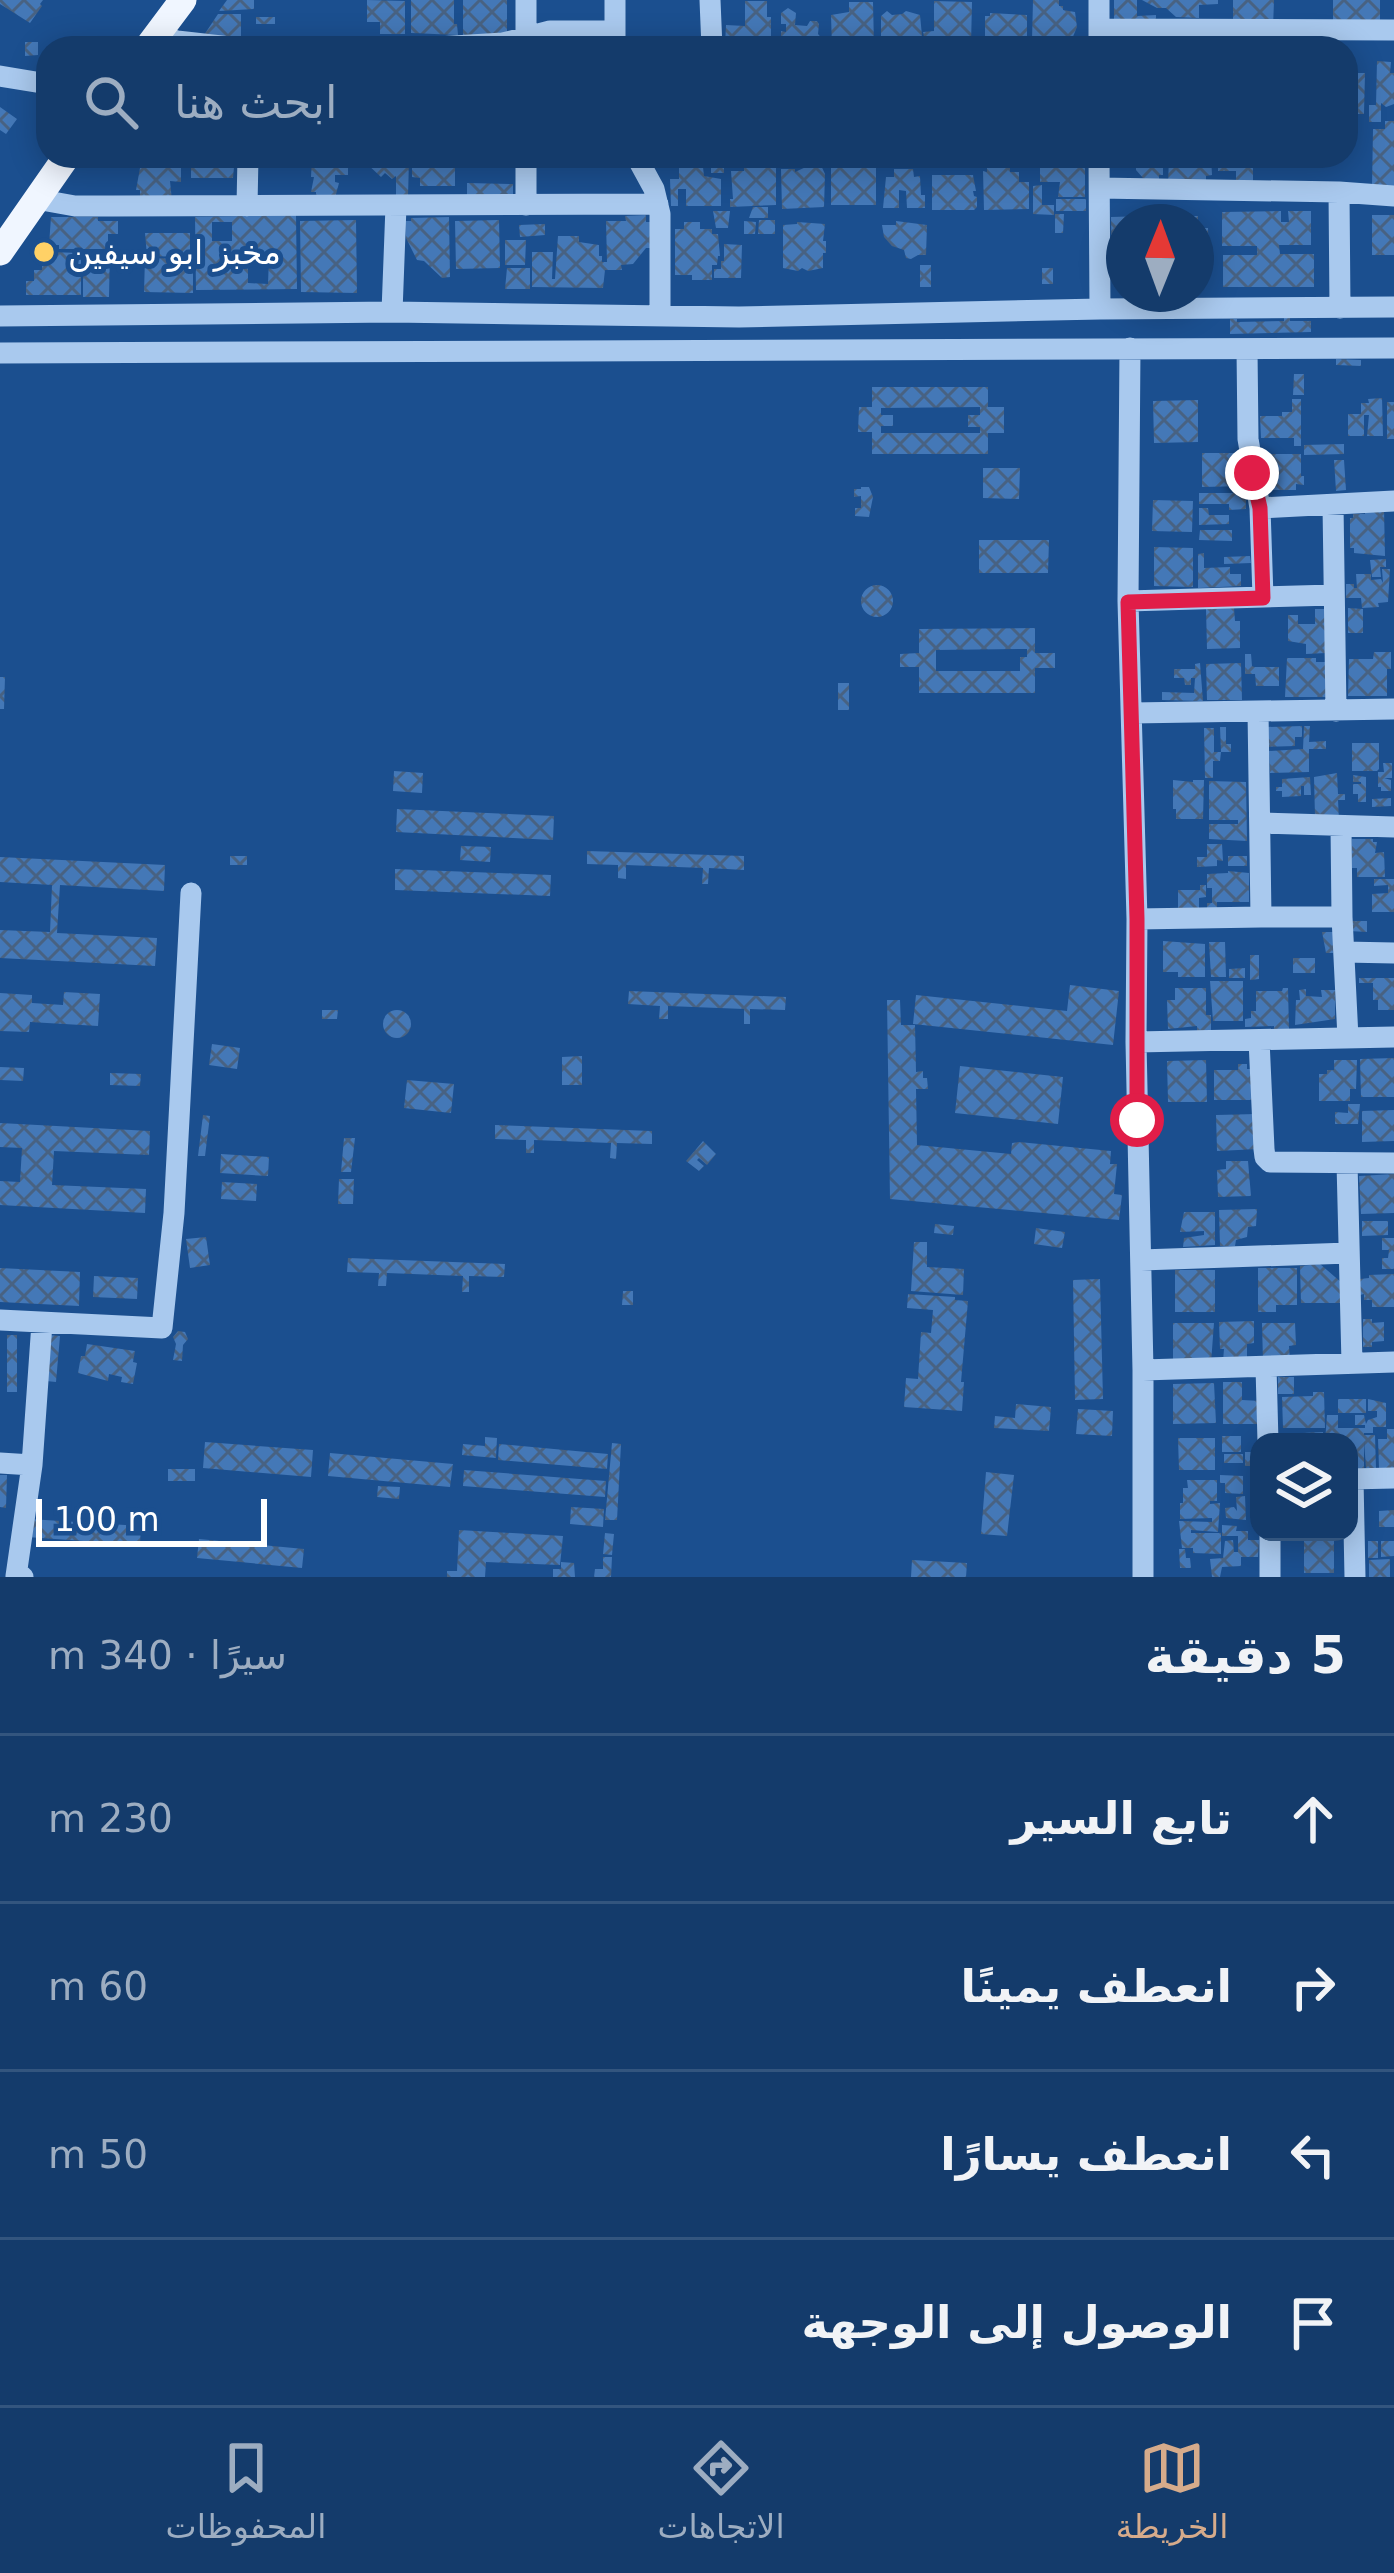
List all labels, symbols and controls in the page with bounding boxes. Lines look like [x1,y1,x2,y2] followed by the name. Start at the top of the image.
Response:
[36,36,1358,168] search box
[78,69,144,135] icon: search
[174,76,338,129] text: ابحث هنا
[1106,204,1214,312] north arrow
[68,233,281,272] place label: مخبز ابو سيفين
[31,239,57,265] marker: مخبز ابو سيفين
[1225,446,1279,500] route end
[1110,1093,1164,1147] route start
[1250,1433,1358,1541] map controls
[1250,1433,1358,1541] button: layers
[36,1493,267,1546] scale bar
[54,1500,160,1539] text: 100 m
[1145,1626,1346,1685] text: 5 دقيقة
[48,1633,287,1678] text: سيرًا · 340 m
[1280,1786,1346,1852] icon: ahead
[1010,1792,1232,1845] text: تابع السير
[48,1796,173,1841] text: 230 m
[1280,1954,1346,2020] icon: right
[960,1960,1232,2013] text: انعطف يمينًا
[48,1964,148,2009] text: 60 m
[1280,2122,1346,2188] icon: left
[940,2128,1232,2181] text: انعطف يسارًا
[48,2132,148,2177] text: 50 m
[1280,2290,1346,2356] icon: arrive
[802,2296,1232,2349] text: الوصول إلى الوجهة
[166,2435,326,2546] tab: المحفوظات
[658,2435,785,2546] tab: الاتجاهات
[1116,2435,1228,2546] tab: الخريطة

